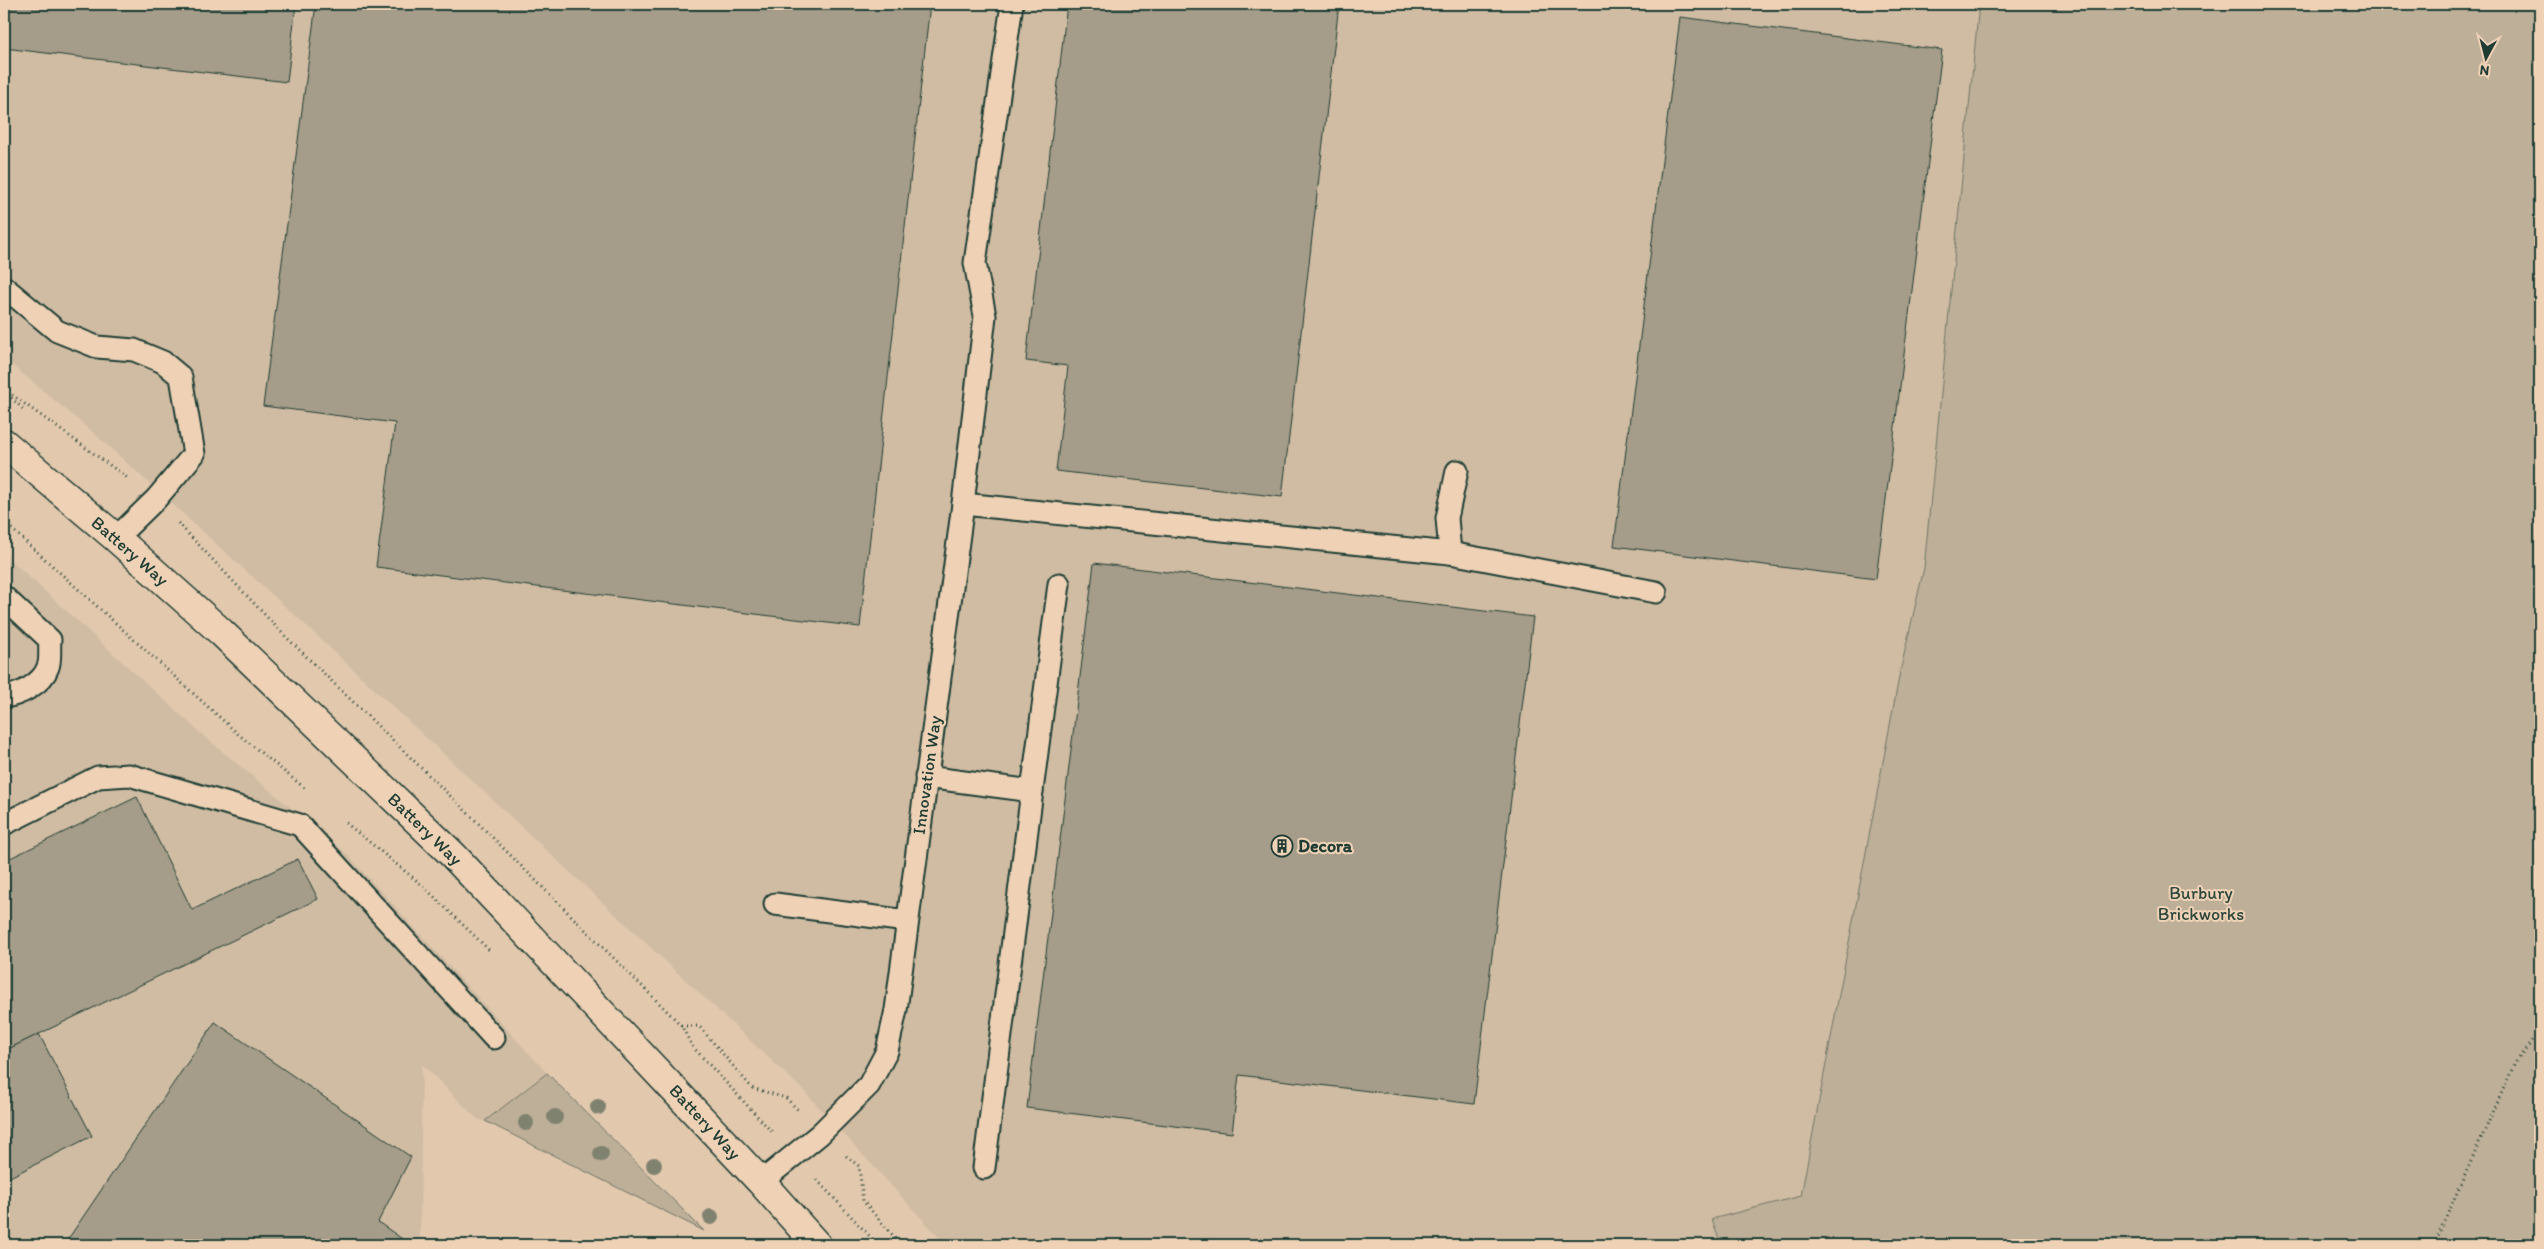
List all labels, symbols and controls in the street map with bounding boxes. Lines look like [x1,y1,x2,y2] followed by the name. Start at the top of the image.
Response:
[2462,32,2512,82] north arrow
[2479,61,2490,79] text: N
[87,511,174,591] street label: Battery Way
[908,714,946,836] street label: Innovation Way
[383,788,467,870] street label: Battery Way
[1270,834,1294,858] building icon: Decora
[1298,835,1353,857] place label: Decora
[2158,882,2244,925] park label: Burbury Brickworks
[664,1080,746,1165] street label: Battery Way

